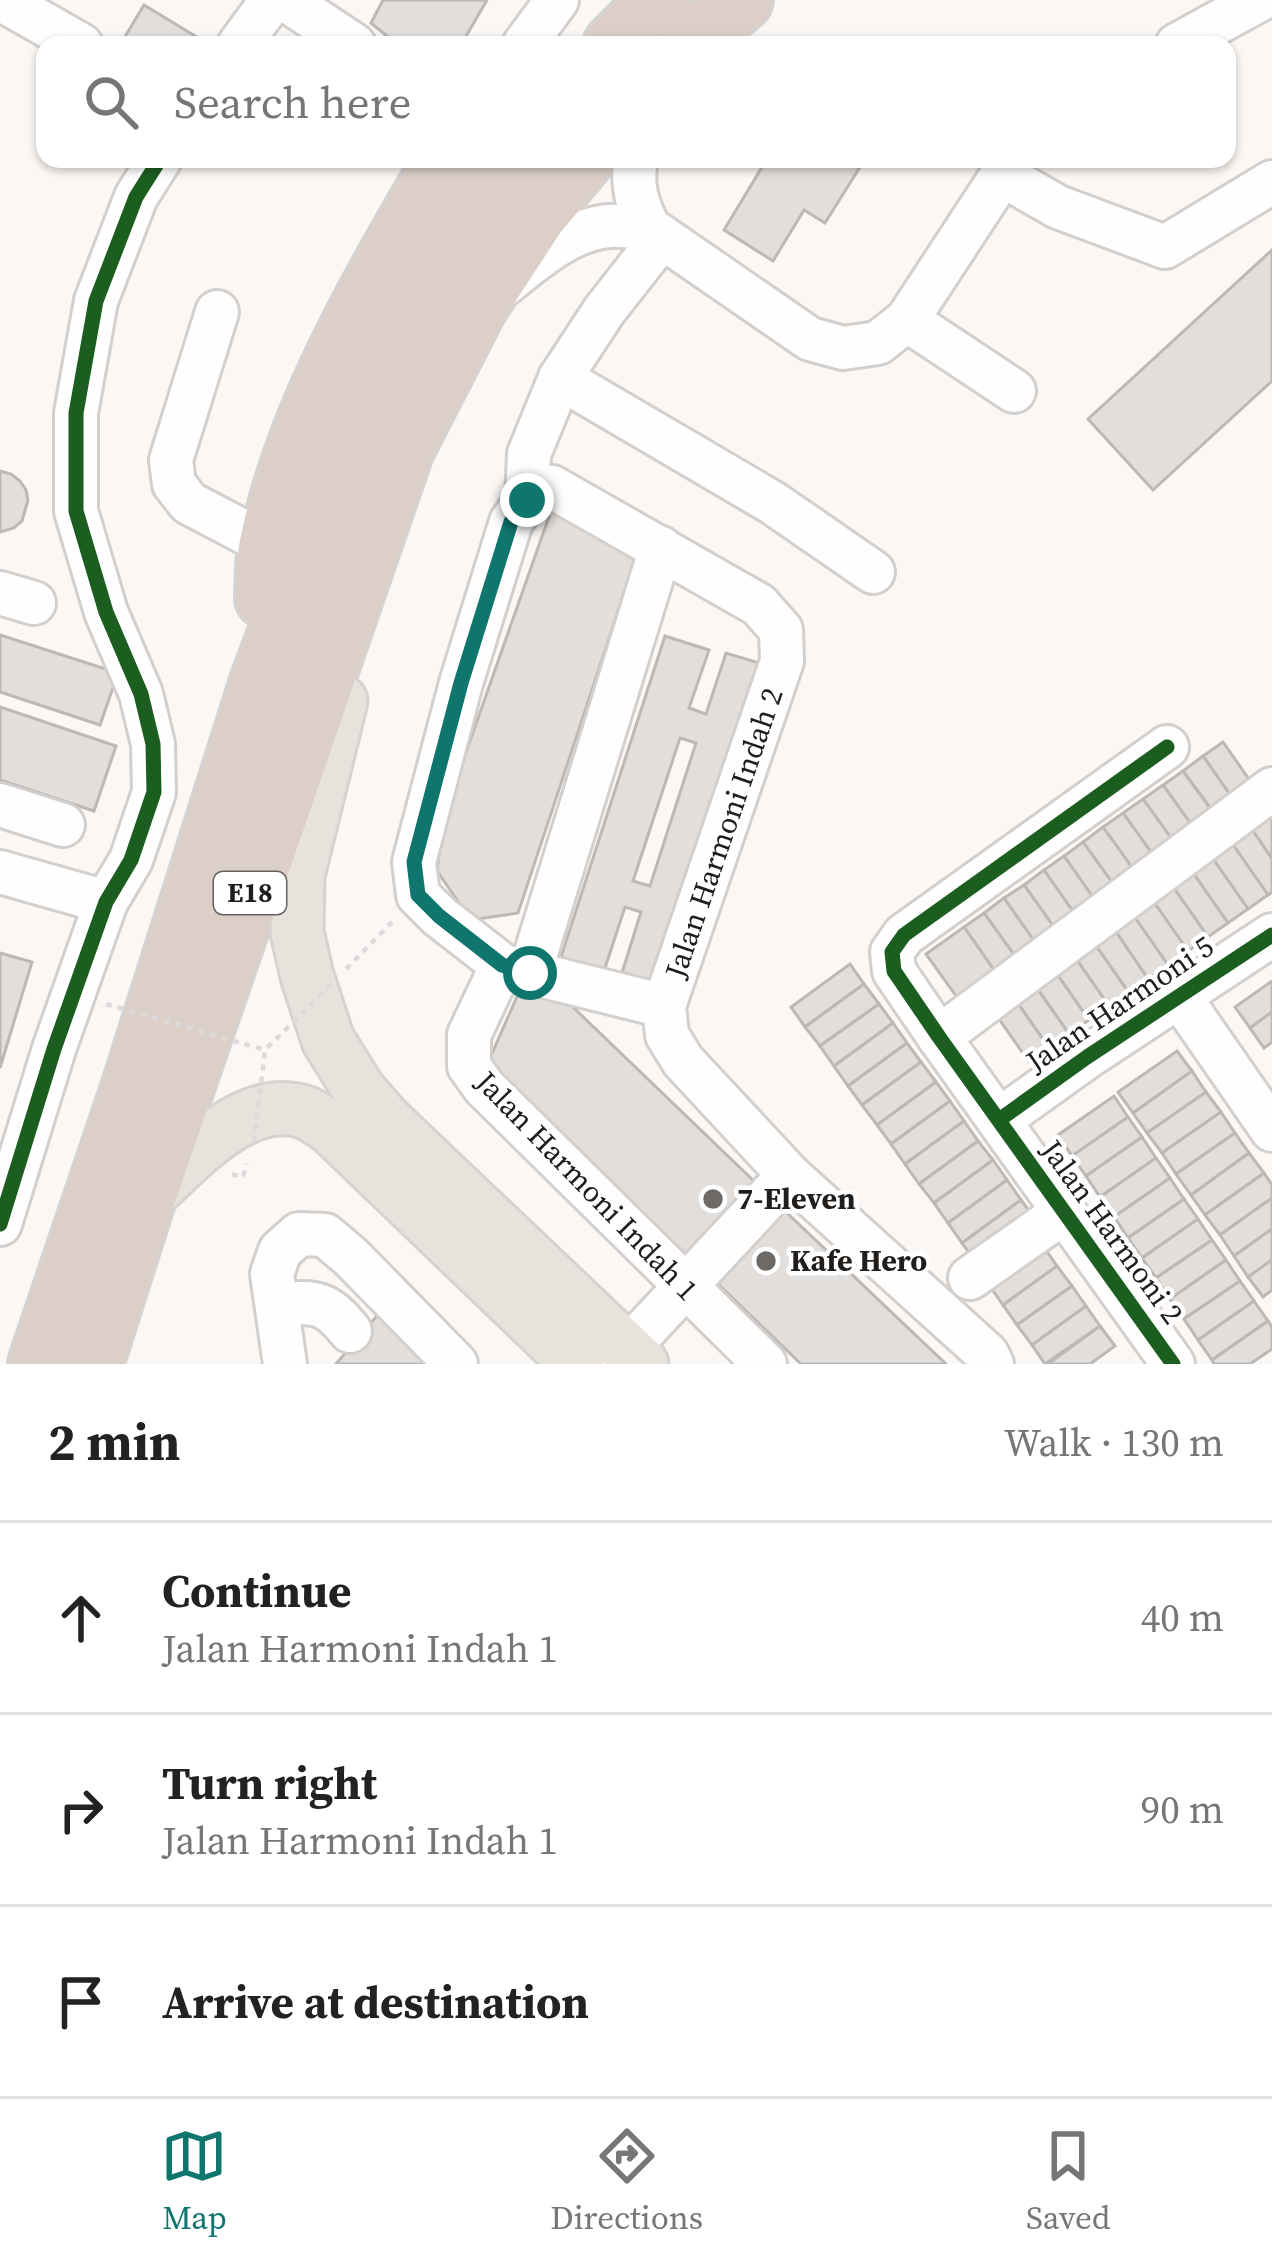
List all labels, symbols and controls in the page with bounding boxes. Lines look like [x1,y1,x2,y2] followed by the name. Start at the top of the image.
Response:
[36,36,1236,168] search box
[78,69,144,135] icon: search
[174,71,411,133] text: Search here
[500,473,554,527] route end
[654,682,792,984] street label: Jalan Harmoni Indah 2
[214,872,286,914] road number: E18
[1017,926,1222,1082] street label: Jalan Harmoni 5
[503,946,557,1000] route start
[466,1061,708,1309] street label: Jalan Harmoni Indah 1
[1031,1131,1193,1332] street label: Jalan Harmoni 2
[737,1178,856,1219] place label: 7-Eleven
[700,1186,726,1212] marker: 7-Eleven
[790,1240,927,1281] place label: Kafe Hero
[753,1248,779,1274] marker: Kafe Hero
[48,1407,180,1477] text: 2 min
[1004,1416,1224,1469] text: Walk · 130 m
[162,1560,351,1622] text: Continue
[48,1585,114,1651] icon: ahead
[1141,1591,1224,1644] text: 40 m
[162,1622,558,1675] text: Jalan Harmoni Indah 1
[162,1752,377,1814] text: Turn right
[48,1777,114,1843] icon: right
[1141,1783,1224,1836] text: 90 m
[162,1814,558,1867] text: Jalan Harmoni Indah 1
[48,1969,114,2035] icon: arrive
[162,1971,589,2033] text: Arrive at destination
[161,2123,227,2240] tab: Map
[550,2123,703,2240] tab: Directions
[1026,2123,1111,2240] tab: Saved

